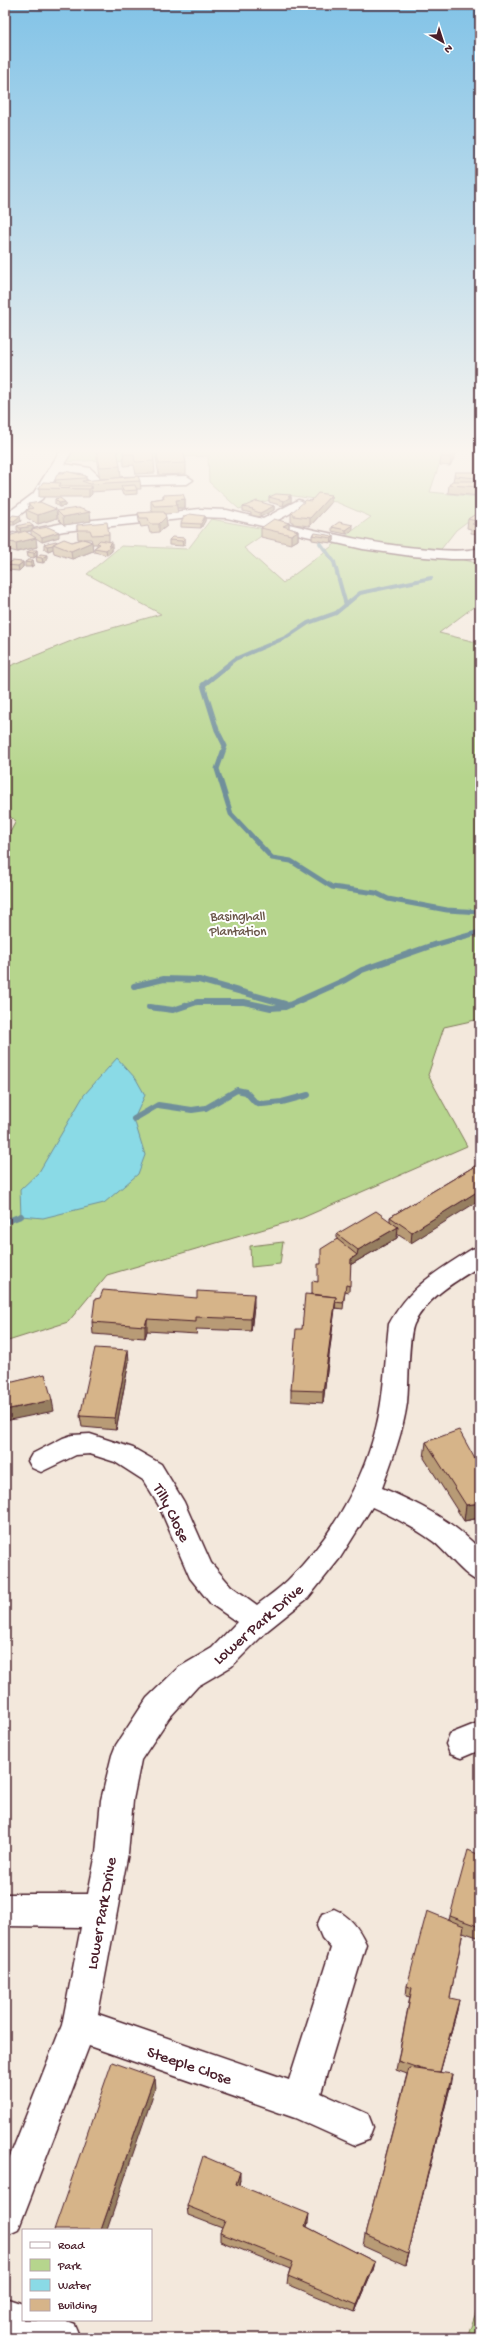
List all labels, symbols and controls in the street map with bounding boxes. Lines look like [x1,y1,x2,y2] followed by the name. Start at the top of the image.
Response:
[423,22,463,62] north arrow
[441,41,455,55] text: N
[208,910,267,940] park label: Basinghall Plantation
[147,1480,193,1547] street label: Tilly Close
[210,1581,309,1670] street label: Lower Park Drive
[84,1855,123,1971] street label: Lower Park Drive
[144,2044,235,2091] street label: Steeple Close
[22,2229,152,2321] legend
[58,2240,85,2254] text: Road
[57,2260,83,2274] text: Park
[58,2280,92,2294] text: Water
[57,2300,97,2314] text: Building

